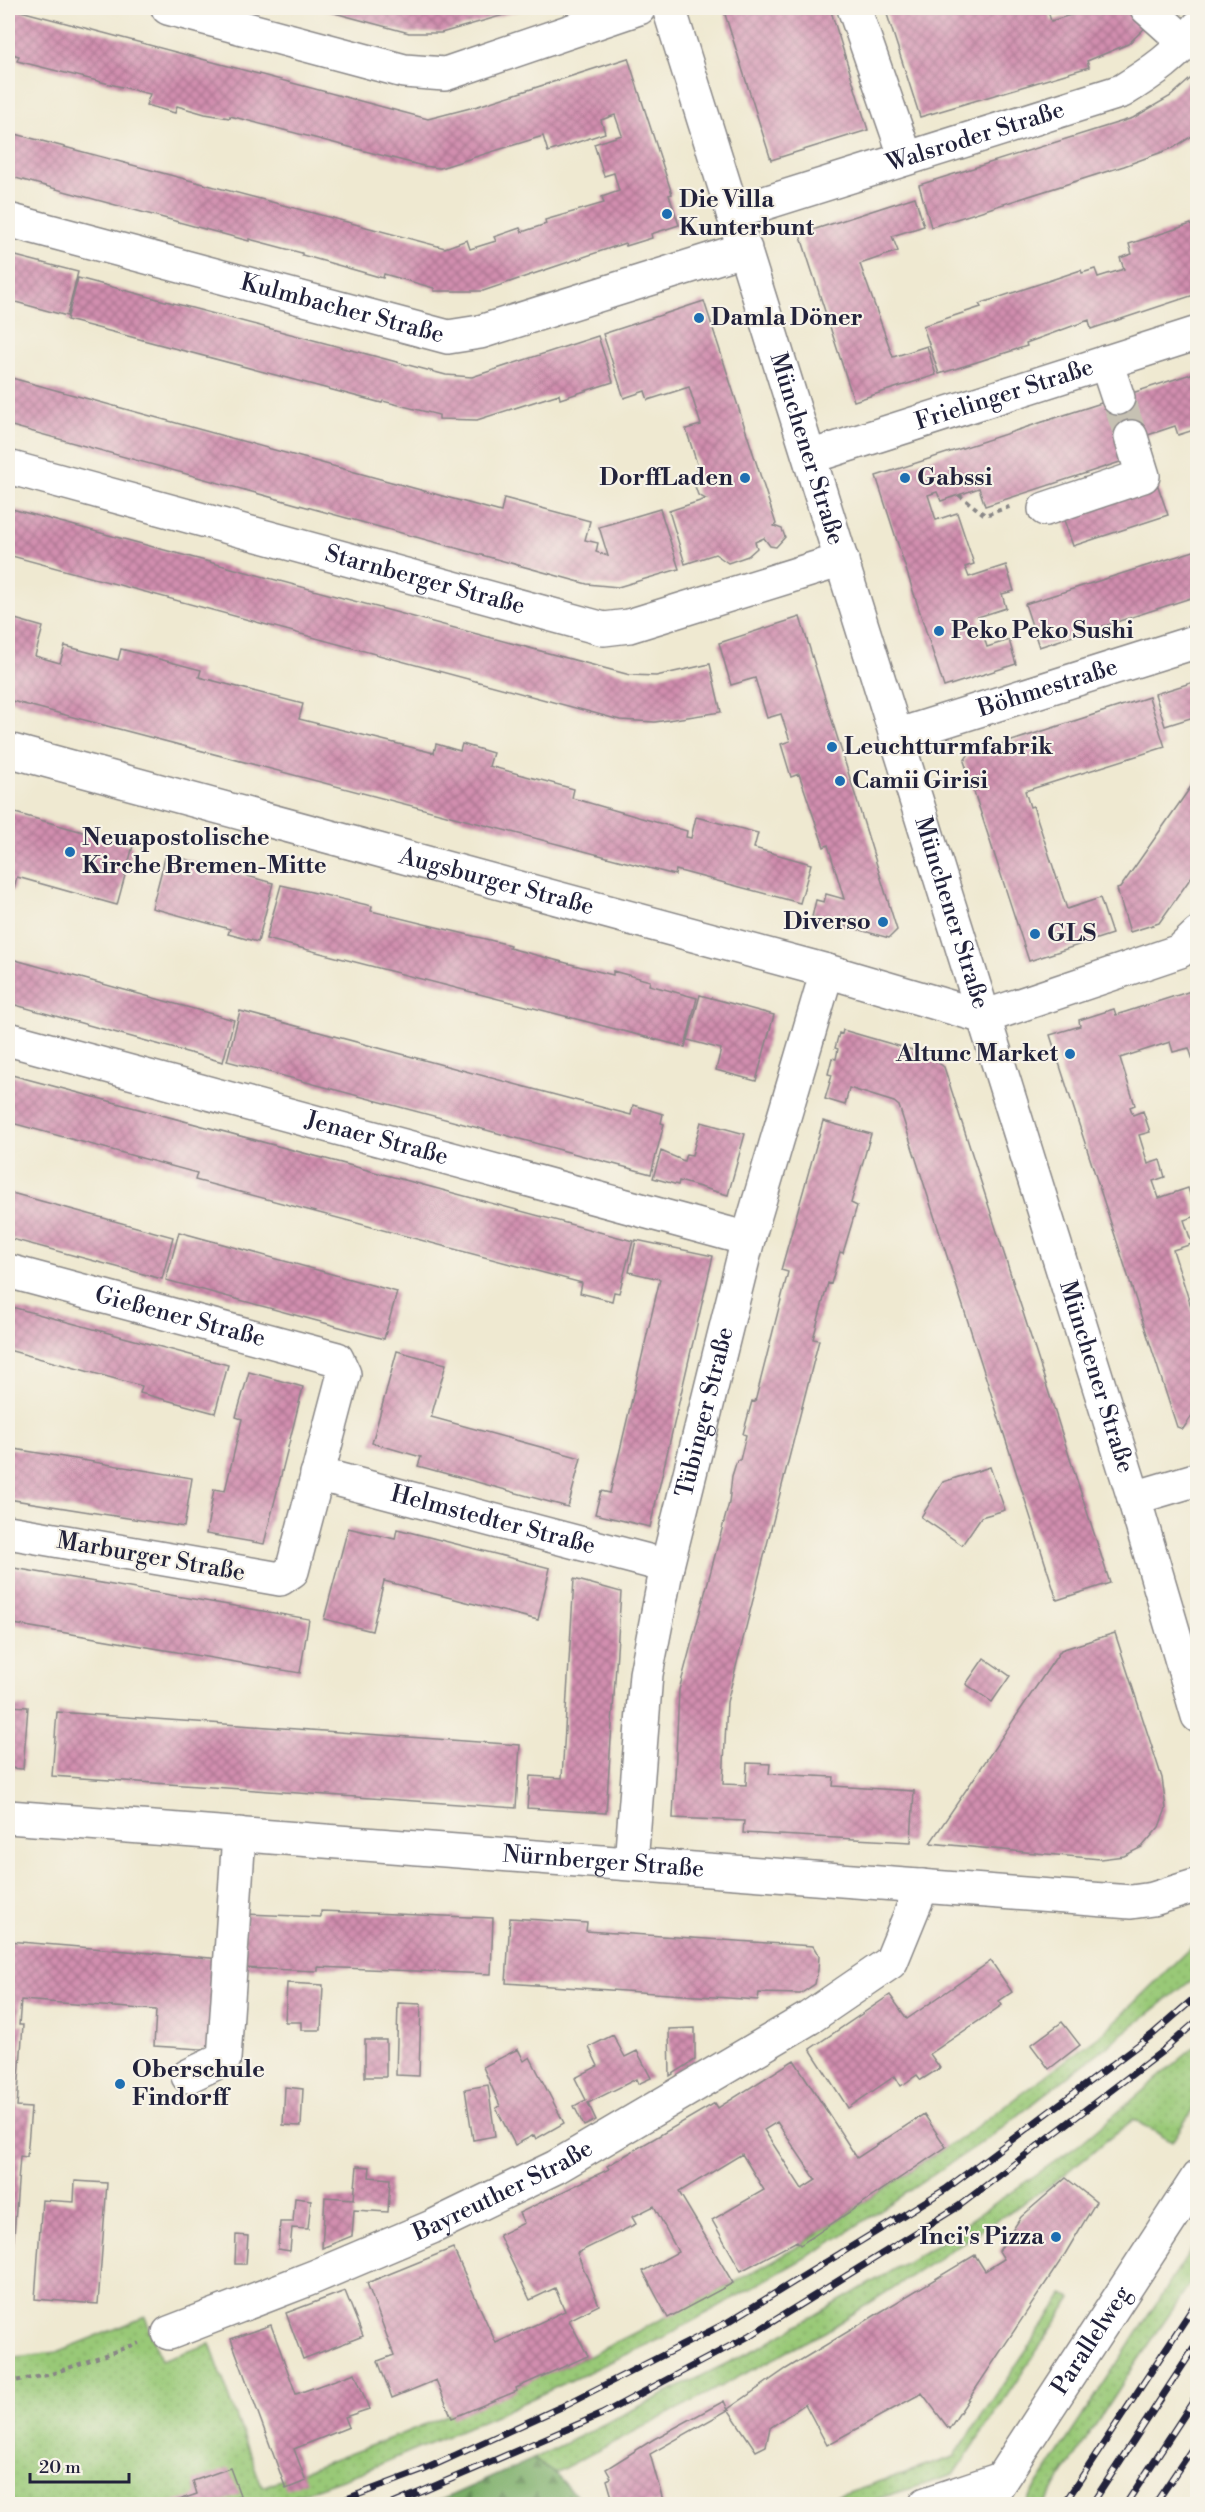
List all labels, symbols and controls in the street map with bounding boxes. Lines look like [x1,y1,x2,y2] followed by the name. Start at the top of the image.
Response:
[882,95,1068,179] street label: Walsroder Straße
[679,185,815,243] place label: Die Villa Kunterbunt
[660,207,674,221] marker: Die Villa Kunterbunt
[237,267,448,350] street label: Kulmbacher Straße
[711,303,863,333] place label: Damla Döner
[692,311,706,325] marker: Damla Döner
[763,349,851,549] street label: Münchener Straße
[911,352,1097,437] street label: Frielinger Straße
[599,463,733,493] place label: DorffLaden
[917,463,993,493] place label: Gabssi
[738,471,752,485] marker: DorffLaden
[898,471,912,485] marker: Gabssi
[322,539,528,622] street label: Starnberger Straße
[951,616,1134,646] place label: Peko Peko Sushi
[932,624,946,638] marker: Peko Peko Sushi
[973,652,1121,725] street label: Böhmestraße
[844,732,1054,762] place label: Leuchtturmfabrik
[825,740,839,754] marker: Leuchtturmfabrik
[852,766,988,796] place label: Camii Girisi
[833,774,847,788] marker: Camii Girisi
[907,813,995,1013] street label: Münchener Straße
[82,823,327,881] place label: Neuapostolische Kirche Bremen-Mitte
[395,841,597,922] street label: Augsburger Straße
[63,845,77,859] marker: Neuapostolische Kirche Bremen-Mitte
[783,907,871,937] place label: Diverso
[876,915,890,929] marker: Diverso
[1047,919,1097,949] place label: GLS
[1028,927,1042,941] marker: GLS
[895,1039,1058,1069] place label: Altunc Market
[1063,1047,1077,1061] marker: Altunc Market
[301,1105,451,1172] street label: Jenaer Straße
[1052,1277,1140,1477] street label: Münchener Straße
[91,1280,269,1354] street label: Gießener Straße
[670,1324,741,1501] street label: Tübinger Straße
[387,1479,599,1562] street label: Helmstedter Straße
[54,1526,248,1588] street label: Marburger Straße
[501,1839,705,1885] street label: Nürnberger Straße
[132,2055,265,2113] place label: Oberschule Findorff
[113,2077,127,2091] marker: Oberschule Findorff
[407,2134,598,2249] street label: Bayreuther Straße
[920,2222,1045,2252] place label: Inci's Pizza
[1049,2230,1063,2244] marker: Inci's Pizza
[1045,2280,1138,2401] street label: Parallelweg
[30,2446,129,2484] scale bar
[39,2456,81,2479] text: 20 m

